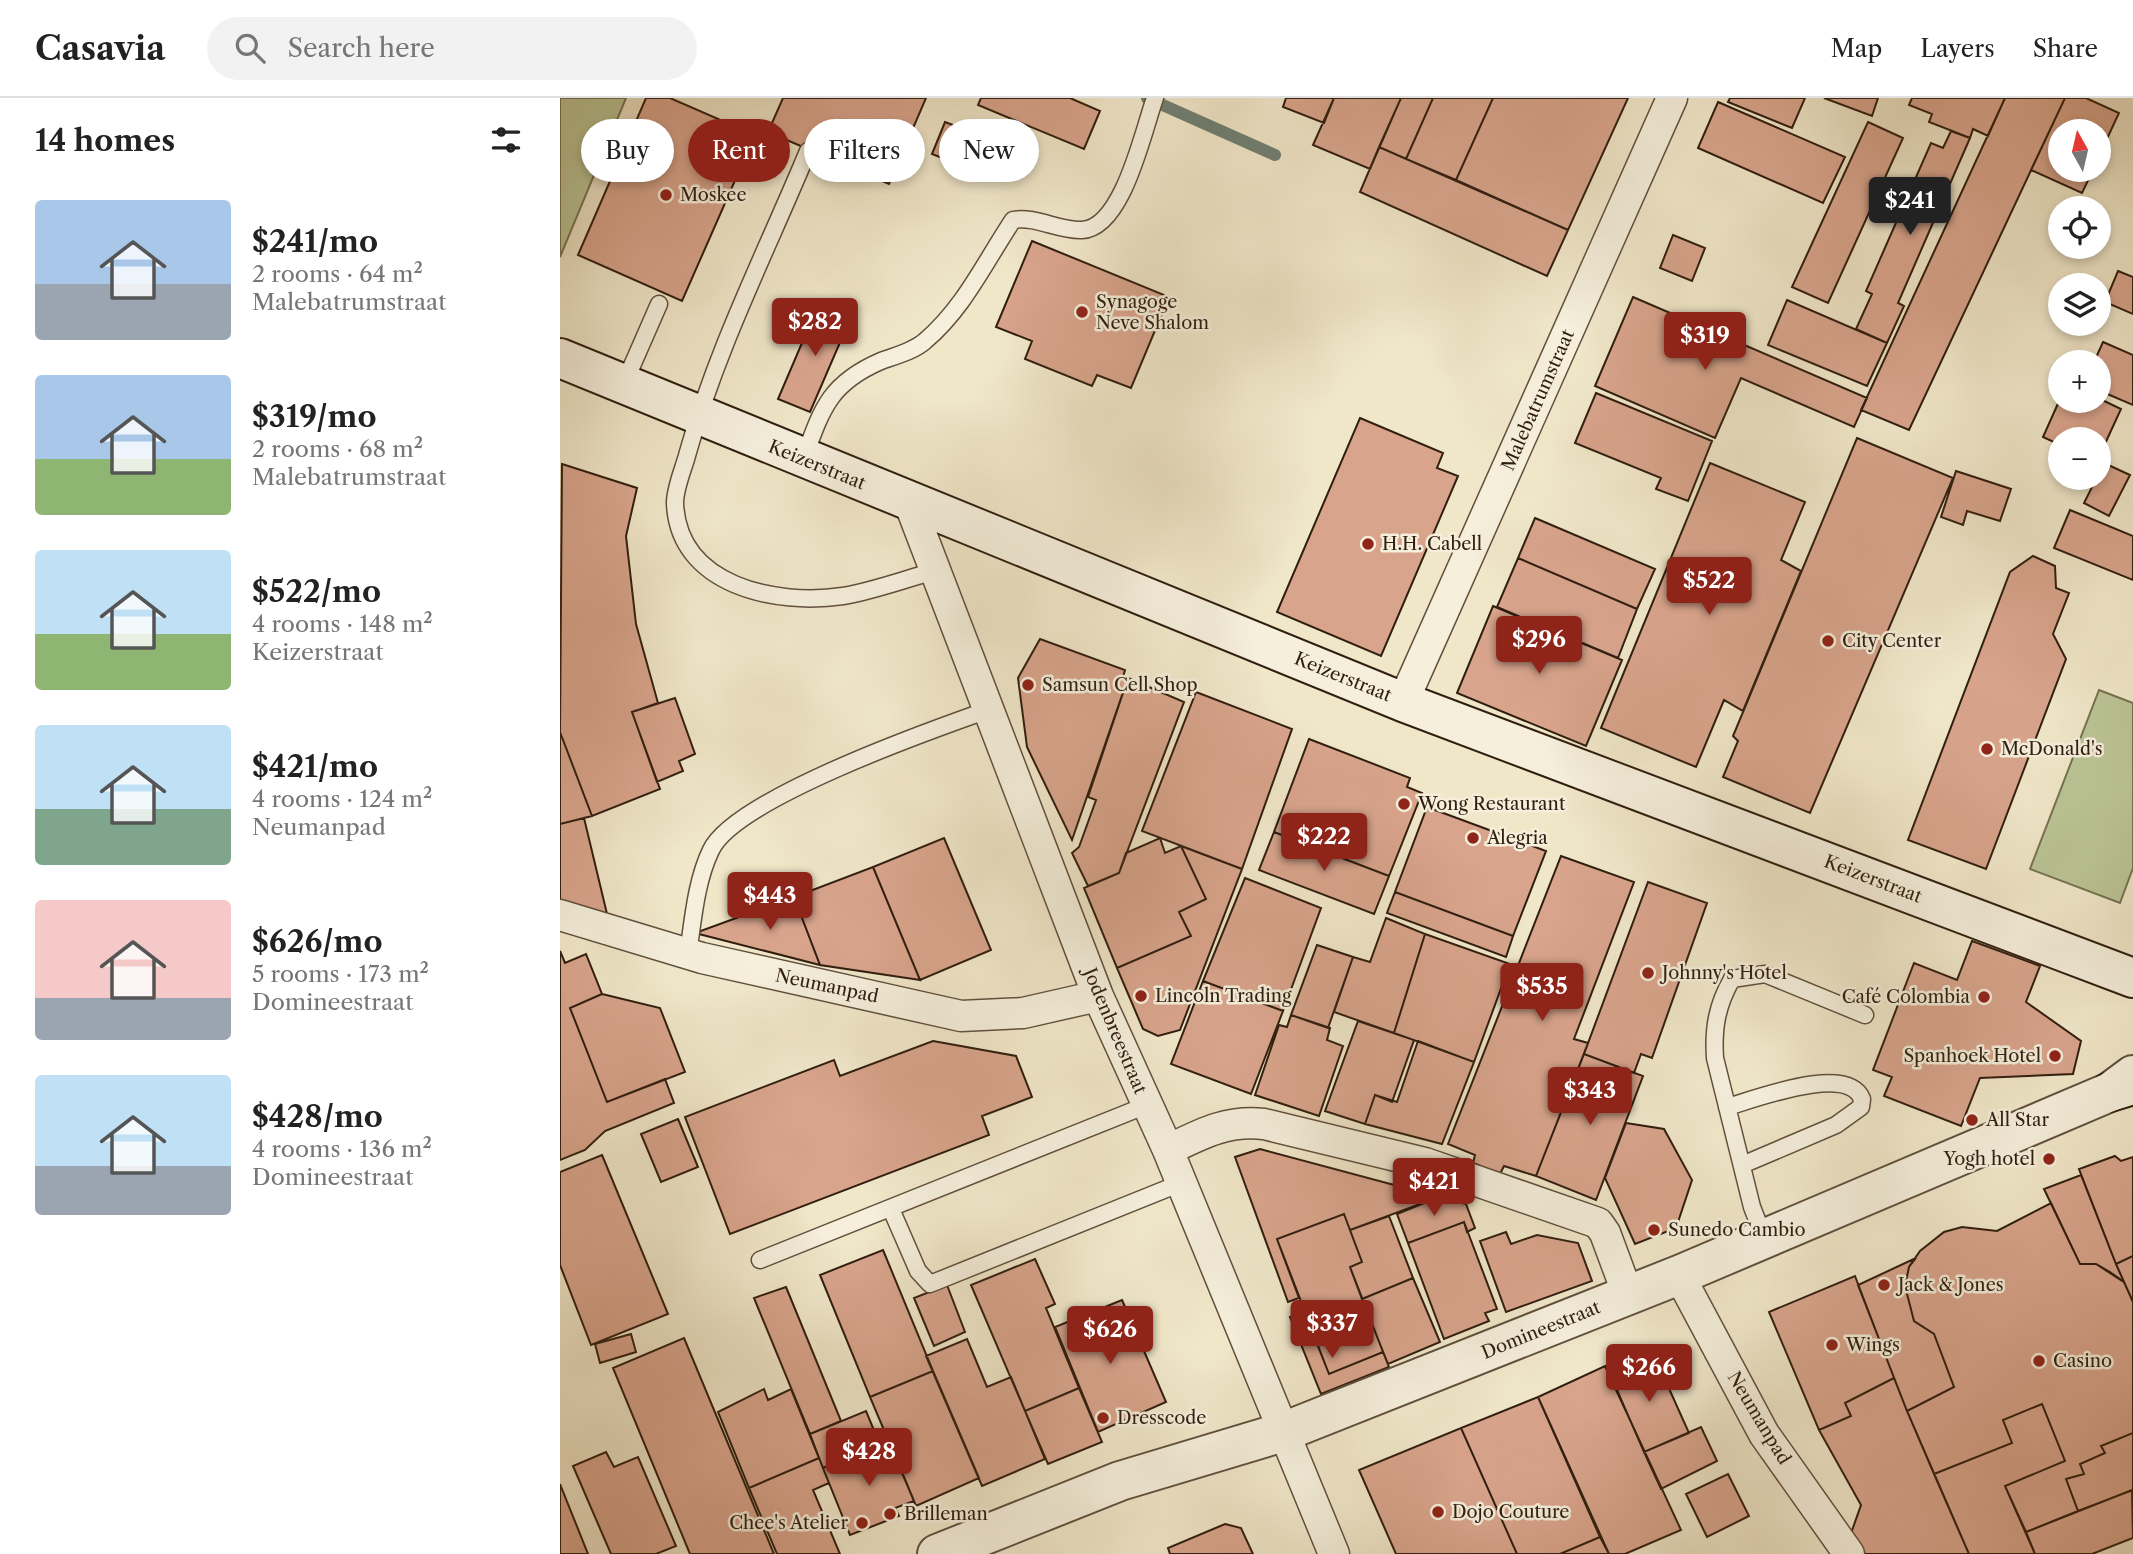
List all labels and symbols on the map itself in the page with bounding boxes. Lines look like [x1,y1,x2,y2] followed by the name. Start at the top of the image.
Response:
[2048,119,2110,182] north arrow
[1869,178,1951,237] pin: $241
[680,184,746,206] place label: Moskee
[658,187,674,203] marker: Moskee
[1096,291,1209,334] place label: Synagoge Neve Shalom
[774,299,856,358] pin: $282
[1074,304,1090,320] marker: Synagoge Neve Shalom
[1664,313,1746,372] pin: $319
[1497,326,1579,474] street label: Malebatrumstraat
[765,436,869,495] street label: Keizerstraat
[1382,533,1482,555] place label: H.H. Cabell
[1360,536,1376,552] marker: H.H. Cabell
[1668,558,1750,617] pin: $522
[1498,616,1580,676] pin: $296
[1842,630,1942,652] place label: City Center
[1820,633,1836,649] marker: City Center
[1291,648,1395,707] street label: Keizerstraat
[1042,674,1198,696] place label: Samsun Cell Shop
[1020,677,1036,693] marker: Samsun Cell Shop
[2001,738,2103,760] place label: McDonald's
[1979,741,1995,757] marker: McDonald's
[1417,793,1566,815] place label: Wong Restaurant
[1396,796,1412,812] marker: Wong Restaurant
[1283,814,1365,873] pin: $222
[1486,827,1548,849] place label: Alegria
[1465,830,1481,846] marker: Alegria
[1821,850,1926,908] street label: Keizerstraat
[729,872,811,932] pin: $443
[1077,962,1152,1098] street label: Jodenbreestraat
[1659,962,1787,984] place label: Johnny's Hotel
[774,964,881,1008] street label: Neumanpad
[1501,964,1583,1023] pin: $535
[1640,965,1656,981] marker: Johnny's Hotel
[1155,985,1292,1007] place label: Lincoln Trading
[1842,986,1970,1008] place label: Café Colombia
[1133,988,1149,1004] marker: Lincoln Trading
[1976,989,1992,1005] marker: Café Colombia
[1903,1045,2041,1067] place label: Spanhoek Hotel
[2047,1048,2063,1064] marker: Spanhoek Hotel
[1549,1068,1631,1127] pin: $343
[1985,1109,2049,1131] place label: All Star
[1964,1112,1980,1128] marker: All Star
[1943,1148,2035,1170] place label: Yogh hotel
[2041,1151,2057,1167] marker: Yogh hotel
[1393,1158,1475,1218] pin: $421
[1668,1219,1806,1241] place label: Sunedo Cambio
[1646,1222,1662,1238] marker: Sunedo Cambio
[1895,1274,2004,1296] place label: Jack & Jones
[1876,1277,1892,1293] marker: Jack & Jones
[1478,1296,1604,1364] street label: Domineestraat
[1291,1300,1373,1360] pin: $337
[1069,1306,1151,1366] pin: $626
[1845,1334,1900,1356] place label: Wings
[1824,1337,1840,1353] marker: Wings
[1608,1344,1690,1404] pin: $266
[2053,1350,2112,1372] place label: Casino
[2031,1353,2047,1369] marker: Casino
[1723,1367,1795,1469] street label: Neumanpad
[1117,1407,1206,1429] place label: Dresscode
[1095,1410,1111,1426] marker: Dresscode
[828,1428,910,1488] pin: $428
[1452,1501,1569,1523] place label: Dojo Couture
[904,1503,988,1525] place label: Brilleman
[1430,1504,1446,1520] marker: Dojo Couture
[882,1506,898,1522] marker: Brilleman
[729,1512,848,1534] place label: Chee's Atelier
[854,1515,870,1531] marker: Chee's Atelier

